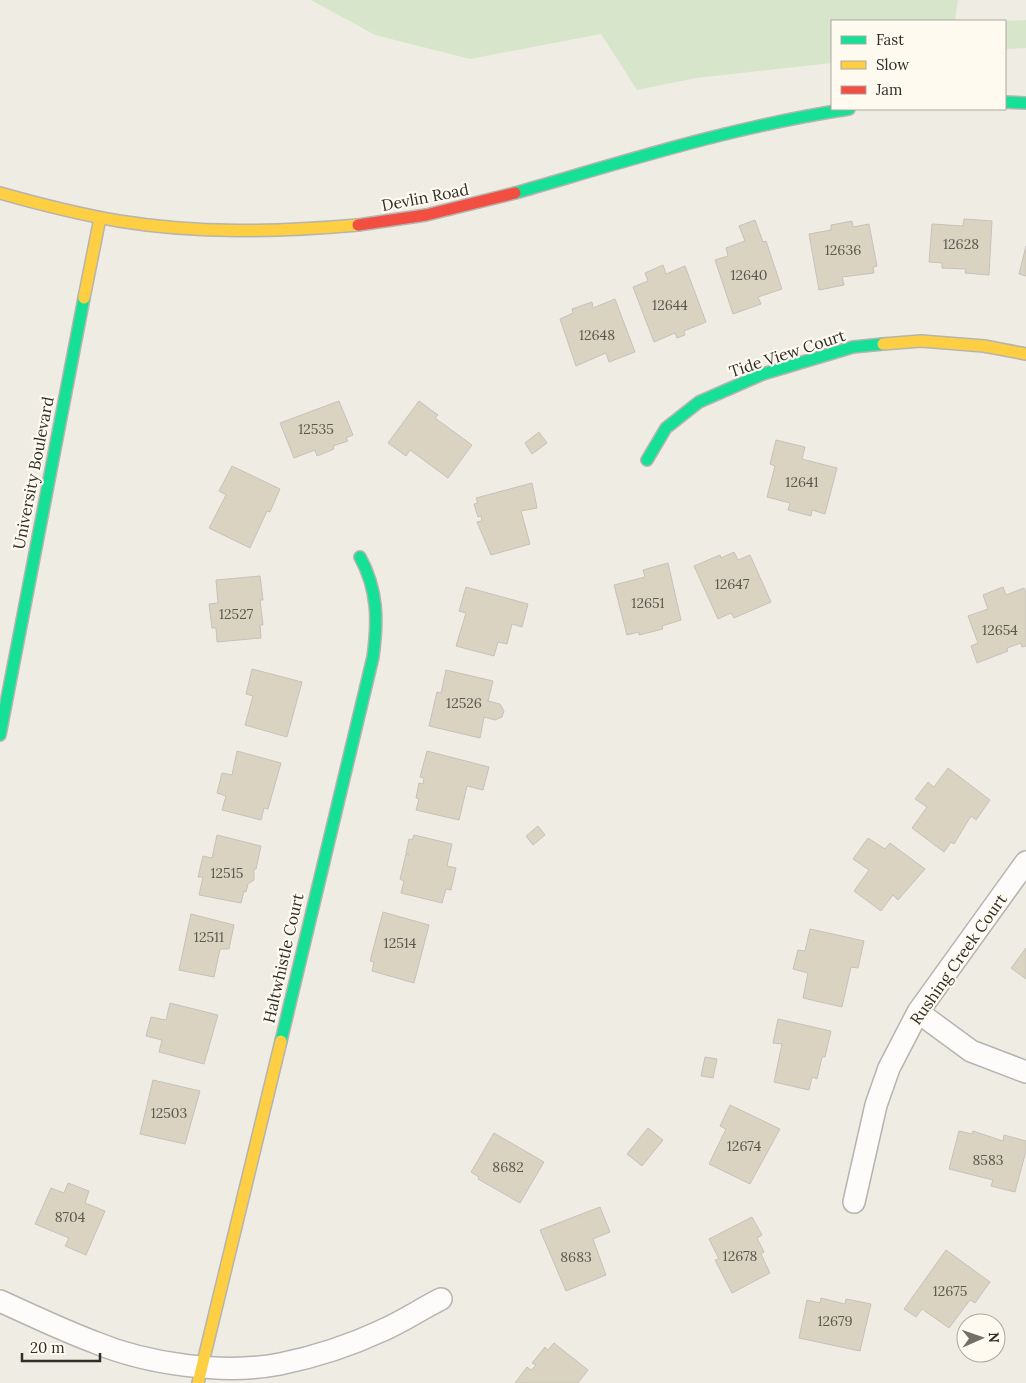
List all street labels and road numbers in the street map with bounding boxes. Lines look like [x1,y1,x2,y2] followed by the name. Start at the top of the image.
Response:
[380,179,471,215] street label: Devlin Road
[726,325,848,381] street label: Tide View Court
[8,394,58,551] street label: University Boulevard
[905,889,1011,1028] street label: Rushing Creek Court
[258,890,308,1025] street label: Haltwhistle Court

